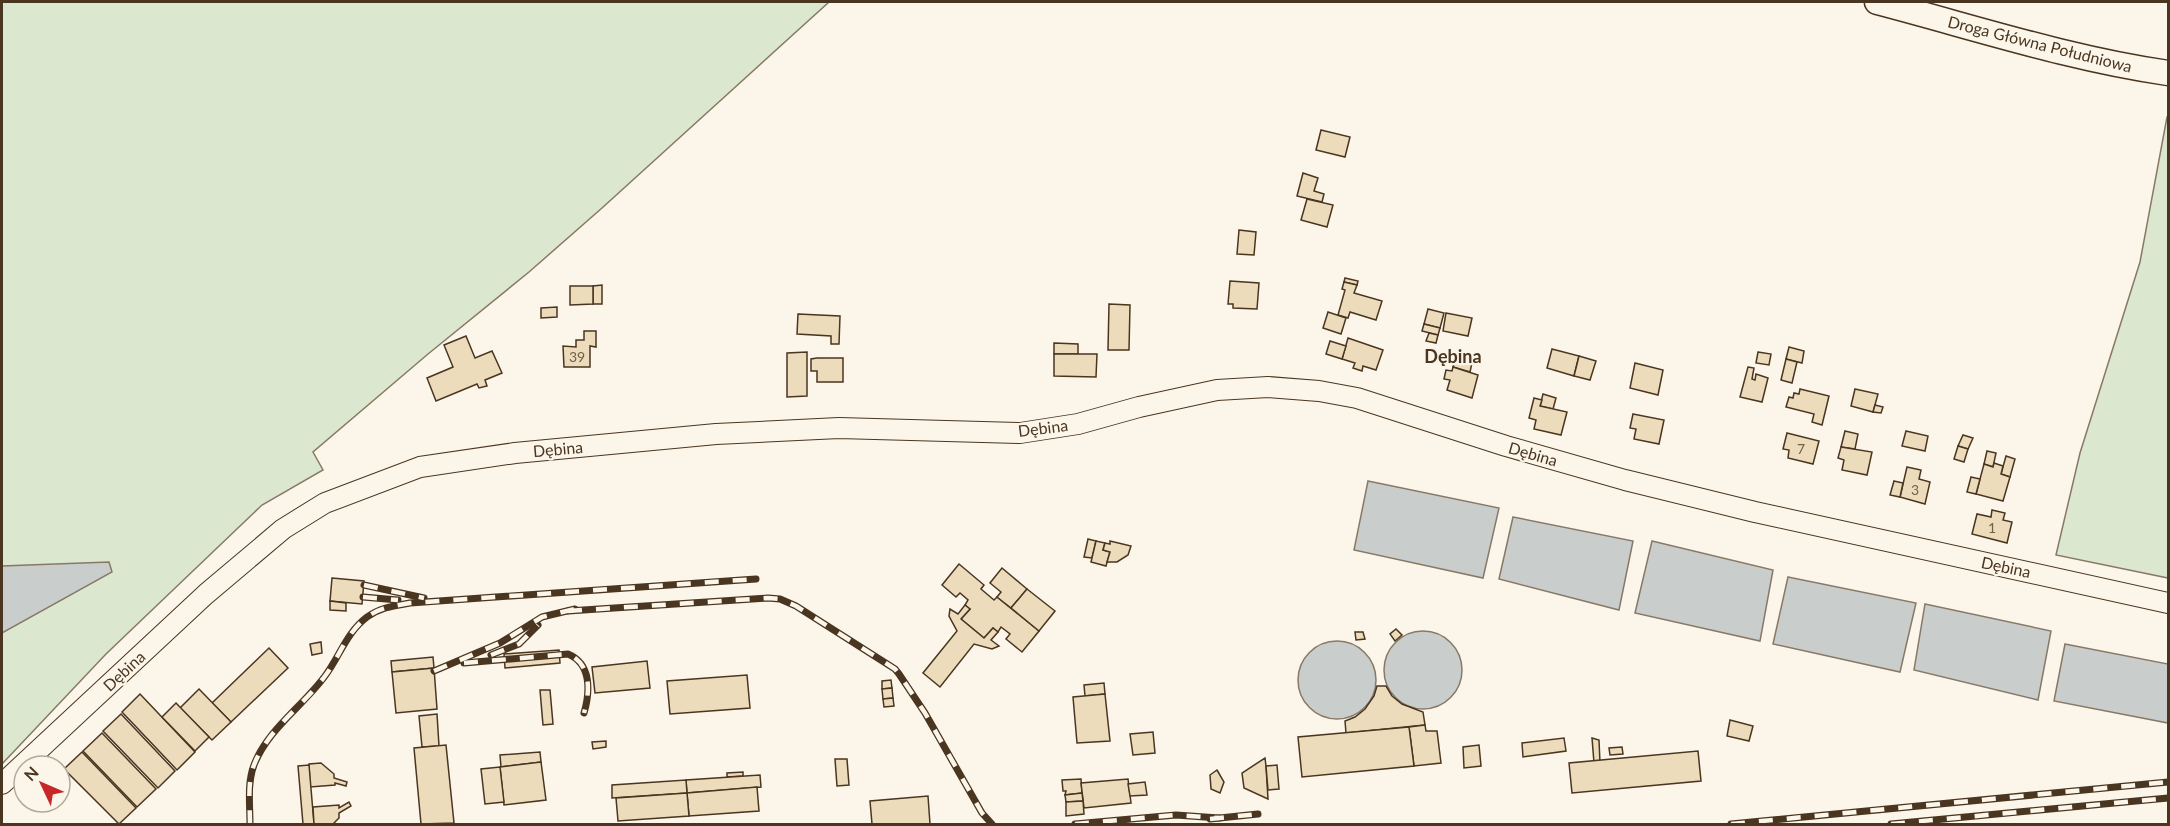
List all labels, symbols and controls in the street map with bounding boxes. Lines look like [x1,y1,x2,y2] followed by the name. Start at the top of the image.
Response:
[1946,11,2134,76] street label: Droga Główna Południowa
[1424,345,1482,367] district label: Dębina
[569,348,585,365] house number: 39
[1017,415,1069,440] street label: Dębina
[532,437,584,460] street label: Dębina
[1506,437,1560,470] street label: Dębina
[1797,440,1805,457] house number: 7
[1911,481,1919,498] house number: 3
[1988,519,1996,536] house number: 1
[1980,552,2033,581] street label: Dębina
[99,647,148,695] street label: Dębina
[12,754,72,814] north arrow
[20,762,42,784] text: N

